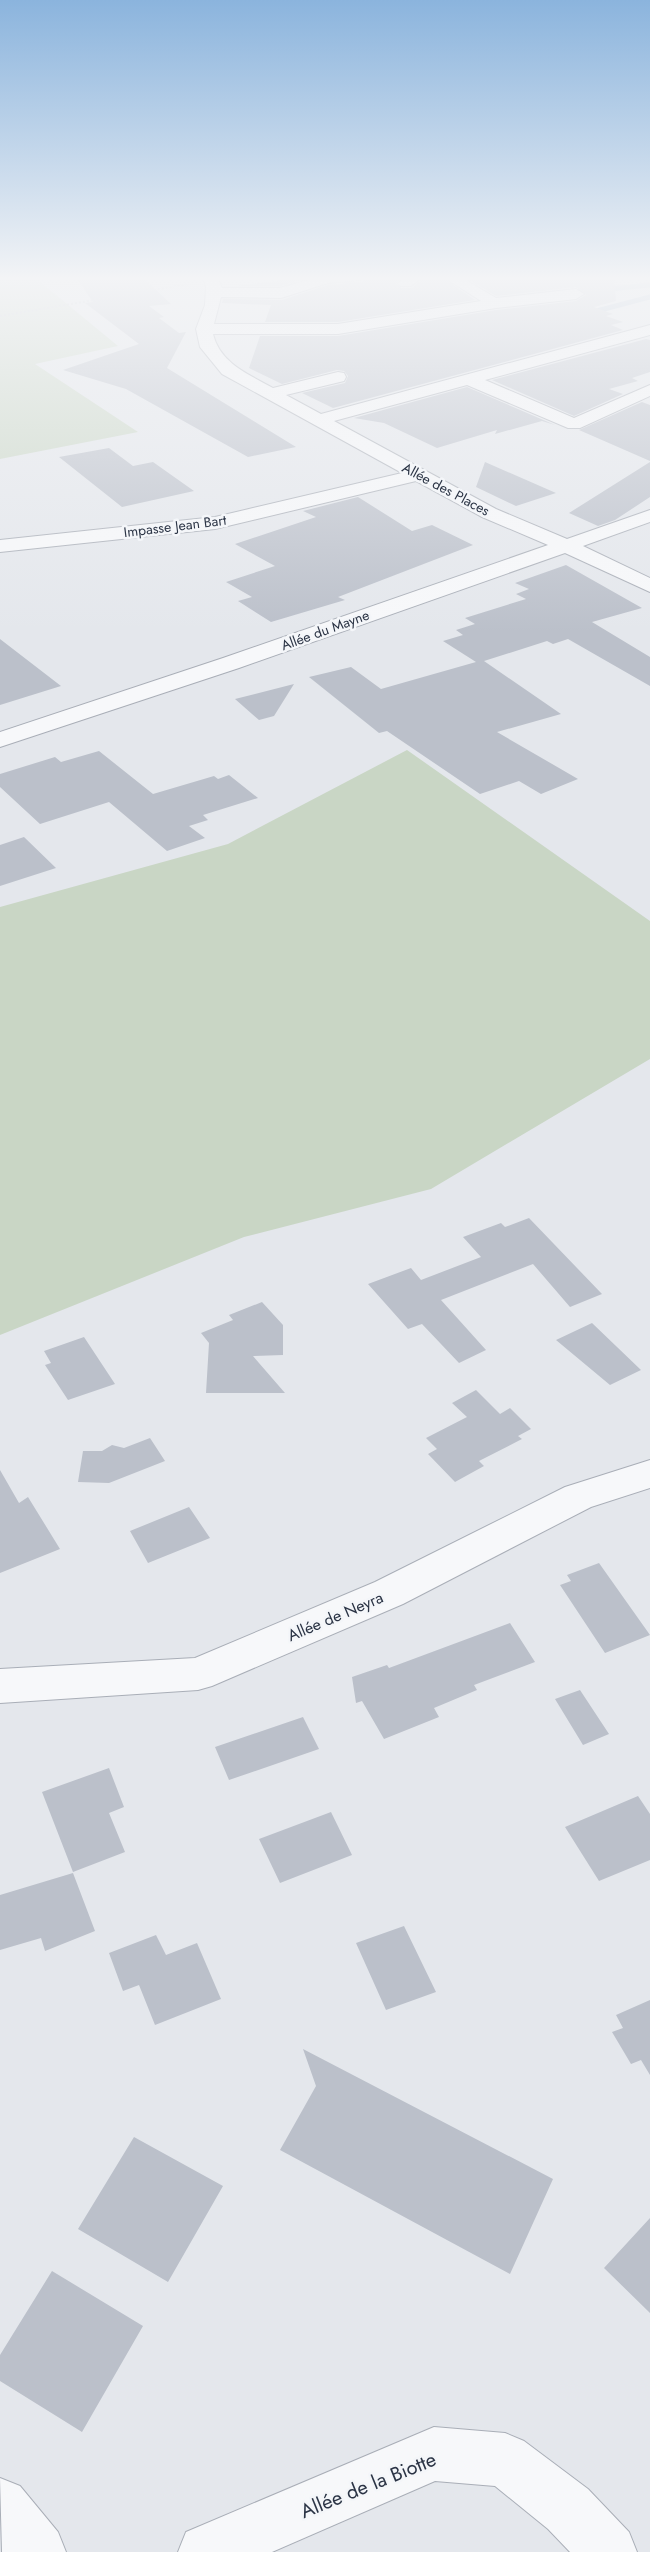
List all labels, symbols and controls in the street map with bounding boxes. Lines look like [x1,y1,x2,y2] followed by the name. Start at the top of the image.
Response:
[399,458,494,521] street label: Allée des Places
[123,510,228,542] street label: Impasse Jean Bart
[278,605,372,655] street label: Allée du Mayne
[284,1586,387,1647] street label: Allée de Neyra
[296,2445,440,2526] street label: Allée de la Biotte

